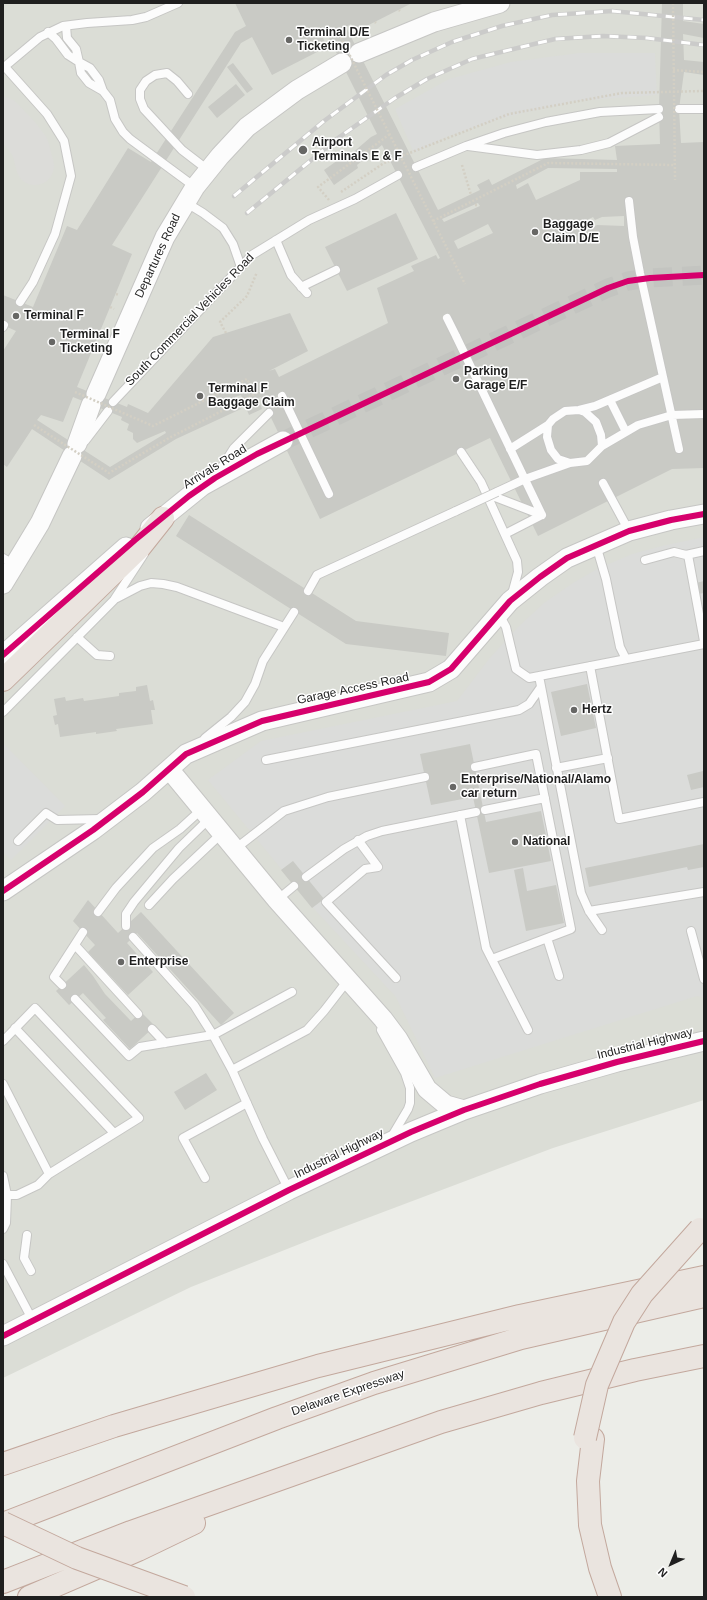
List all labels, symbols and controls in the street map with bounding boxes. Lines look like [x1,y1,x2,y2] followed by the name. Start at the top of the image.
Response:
[297,26,369,54] place label: Terminal D/E Ticketing
[284,35,294,45] marker: Terminal D/E Ticketing
[312,136,402,164] place label: Airport Terminals E & F
[297,144,309,156] marker: Airport Terminals E & F
[132,212,184,300] street label: Departures Road
[543,218,599,246] place label: Baggage Claim D/E
[530,227,540,237] marker: Baggage Claim D/E
[123,251,257,389] street label: South Commercial Vehicles Road
[24,309,84,323] place label: Terminal F
[11,311,21,321] marker: Terminal F
[60,328,120,356] place label: Terminal F Ticketing
[47,337,57,347] marker: Terminal F Ticketing
[464,365,527,393] place label: Parking Garage E/F
[451,374,461,384] marker: Parking Garage E/F
[208,382,295,410] place label: Terminal F Baggage Claim
[195,391,205,401] marker: Terminal F Baggage Claim
[181,442,249,492] street label: Arrivals Road
[296,670,410,708] street label: Garage Access Road
[582,703,612,717] place label: Hertz
[569,705,579,715] marker: Hertz
[461,773,611,801] place label: Enterprise/National/Alamo car return
[448,782,458,792] marker: Enterprise/National/Alamo car return
[523,835,570,849] place label: National
[510,837,520,847] marker: National
[129,955,188,969] place label: Enterprise
[116,957,126,967] marker: Enterprise
[596,1025,694,1063] street label: Industrial Highway
[292,1126,386,1182] street label: Industrial Highway
[290,1367,406,1419] street label: Delaware Expressway
[651,1544,691,1584] north arrow
[656,1566,670,1580] text: N

